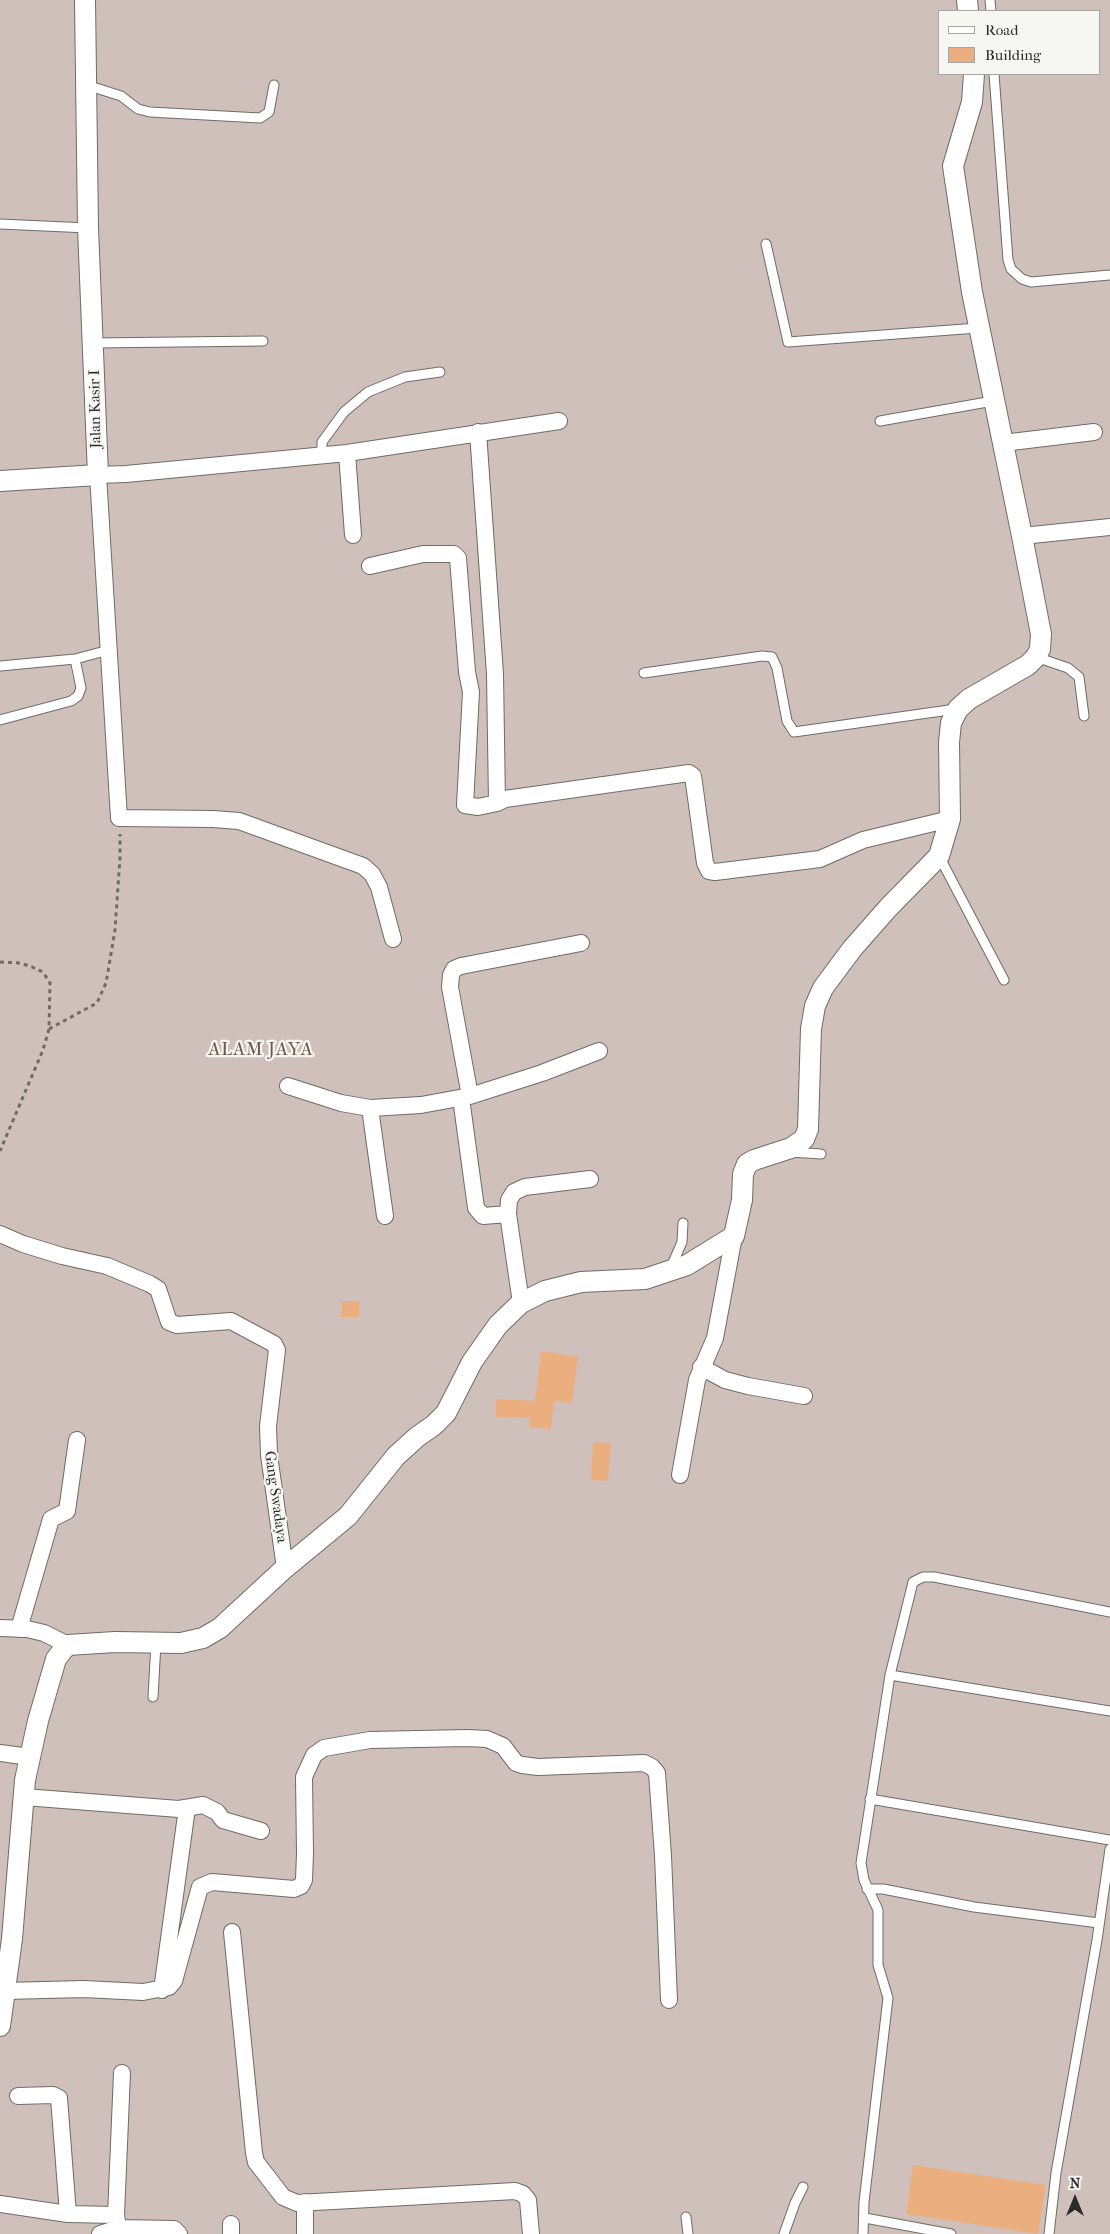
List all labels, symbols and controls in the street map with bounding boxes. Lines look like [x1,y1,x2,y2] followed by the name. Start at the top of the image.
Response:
[938,10,1100,75] legend
[985,21,1018,39] text: Road
[985,46,1041,64] text: Building
[86,370,106,448] street label: Jalan Kasir I
[207,1040,315,1062] district label: ALAM JAYA
[260,1450,290,1544] street label: Gang Swadaya
[1050,2174,1100,2224] north arrow
[1070,2175,1080,2192] text: N

